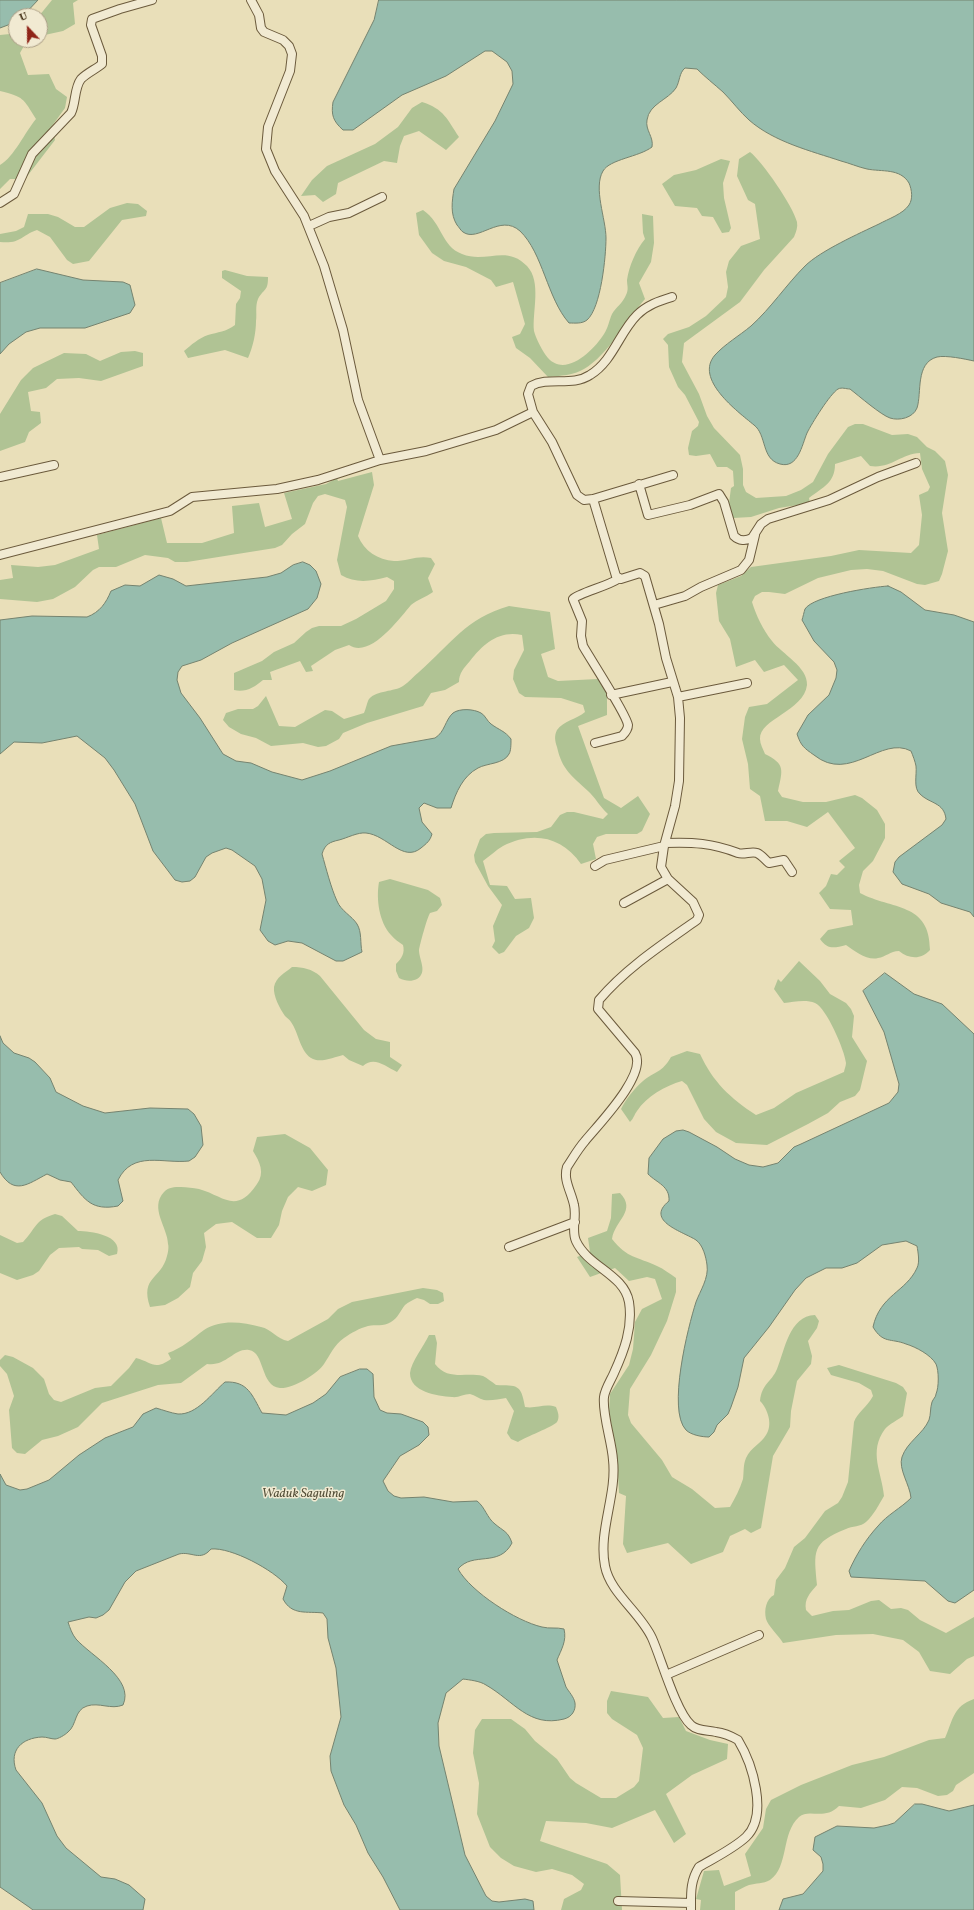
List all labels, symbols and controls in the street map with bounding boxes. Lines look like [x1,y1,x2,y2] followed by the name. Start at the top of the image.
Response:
[8,8,48,48] north arrow
[17,9,30,26] text: U
[262,1487,344,1503] water label: Waduk Saguling

